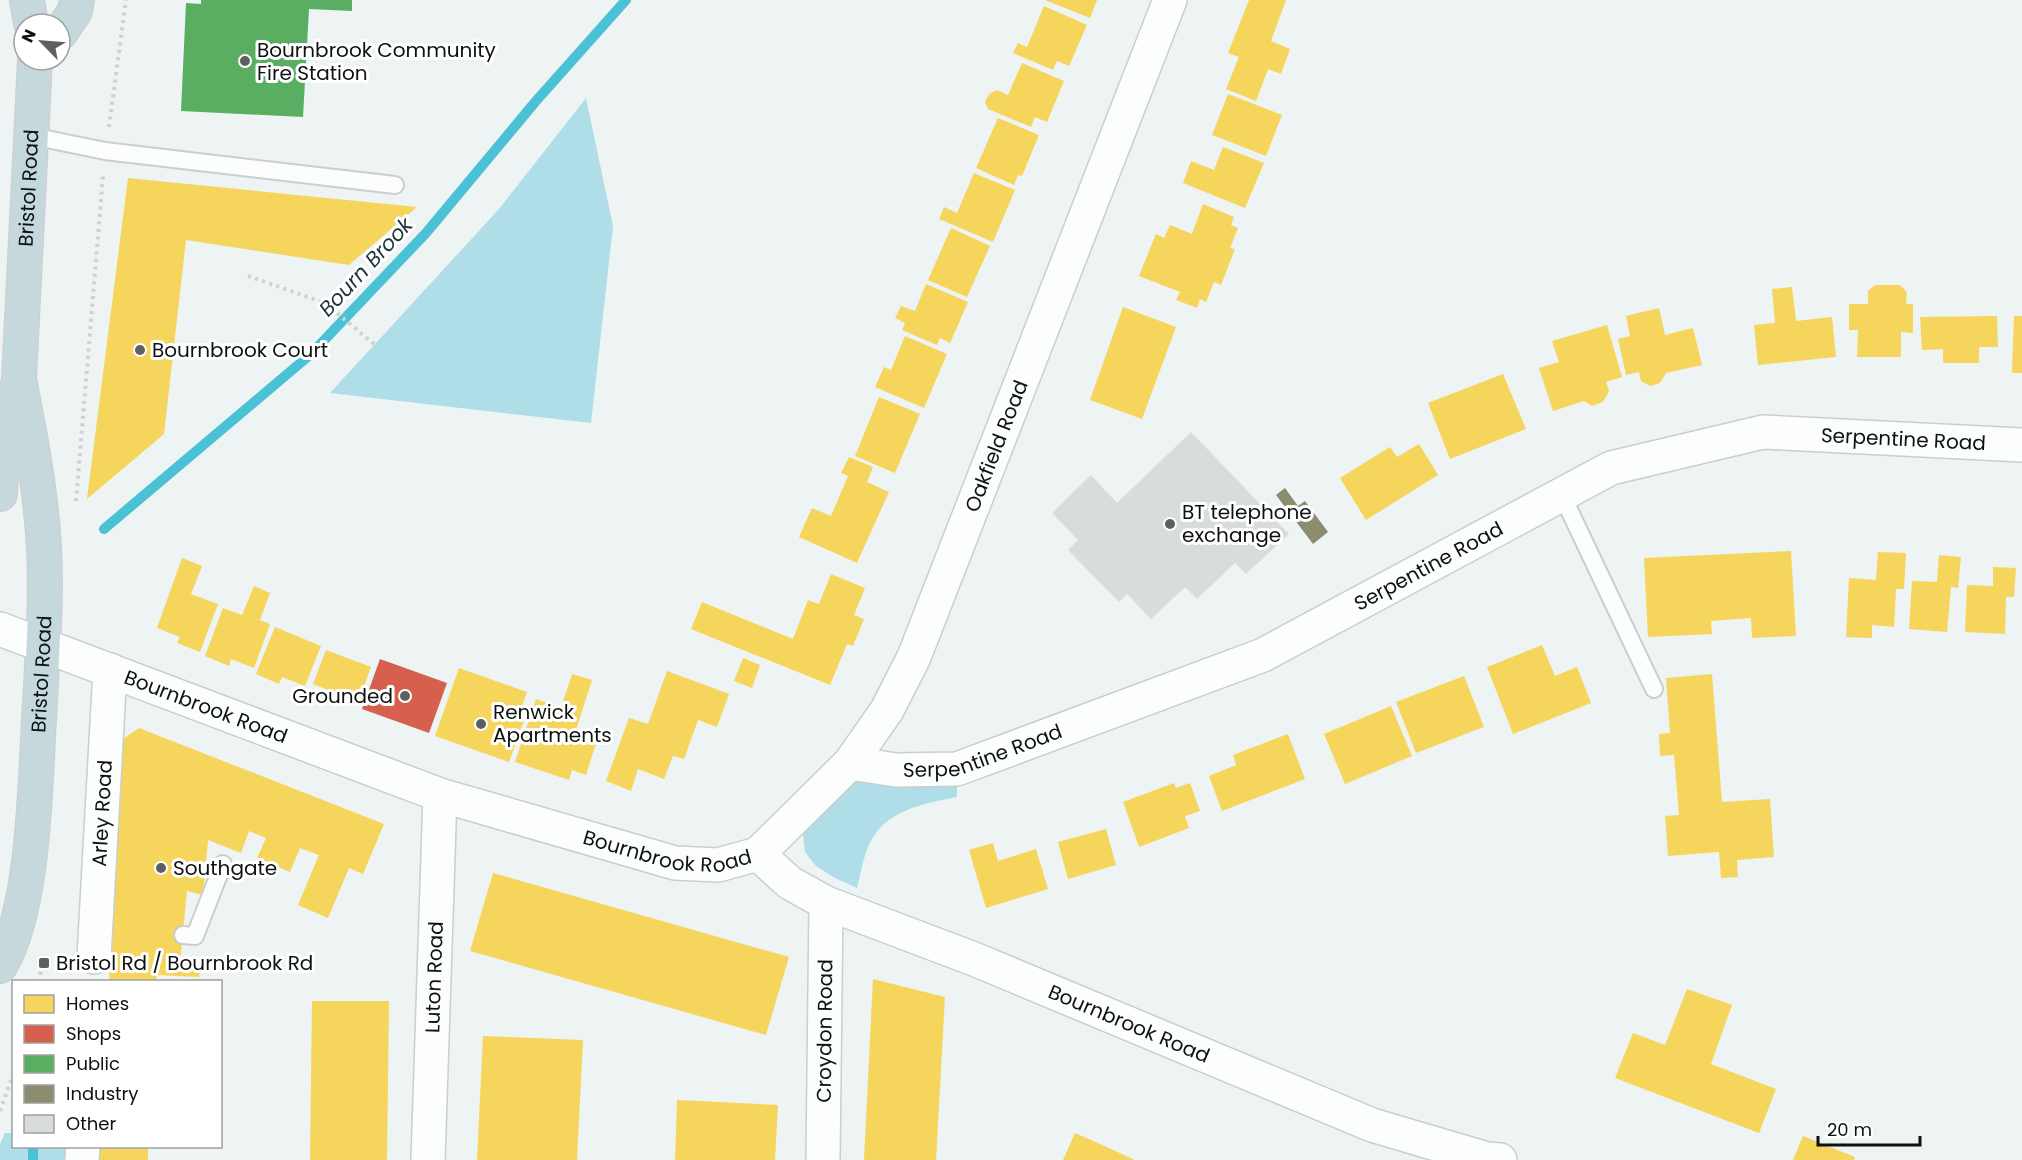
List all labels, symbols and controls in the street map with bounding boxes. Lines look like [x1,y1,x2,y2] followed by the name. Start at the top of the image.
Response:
[12,12,72,72] north arrow
[16,26,42,46] text: N
[257,36,496,87] place label: Bournbrook Community Fire Station
[238,54,252,68] marker: Bournbrook Community Fire Station
[12,129,46,247] street label: Bristol Road
[312,210,420,323] water label: Bourn Brook
[152,336,328,364] place label: Bournbrook Court
[133,343,147,357] marker: Bournbrook Court
[958,376,1035,516] street label: Oakfield Road
[1820,421,1987,457] street label: Serpentine Road
[1182,498,1312,549] place label: BT telephone exchange
[1349,515,1508,617] street label: Serpentine Road
[1163,517,1177,531] marker: BT telephone exchange
[24,615,58,733] street label: Bristol Road
[120,663,291,750] street label: Bournbrook Road
[292,682,393,710] place label: Grounded
[398,689,412,703] marker: Grounded
[493,698,612,749] place label: Renwick Apartments
[474,717,488,731] marker: Renwick Apartments
[903,717,1066,784] street label: Serpentine Road
[85,759,119,867] street label: Arley Road
[580,823,755,880] street label: Bournbrook Road
[173,854,277,882] place label: Southgate
[154,861,168,875] marker: Southgate
[418,921,450,1033] street label: Luton Road
[56,949,313,977] place label: Bristol Rd / Bournbrook Rd
[37,956,51,970] marker: Bristol Rd / Bournbrook Rd
[810,959,839,1103] street label: Croydon Road
[1044,978,1214,1070] street label: Bournbrook Road
[12,980,222,1148] legend
[66,991,129,1016] text: Homes
[66,1021,121,1046] text: Shops
[66,1051,120,1076] text: Public
[66,1081,138,1106] text: Industry
[1818,1109,1920,1147] scale bar
[66,1111,116,1136] text: Other
[1827,1117,1872,1142] text: 20 m

